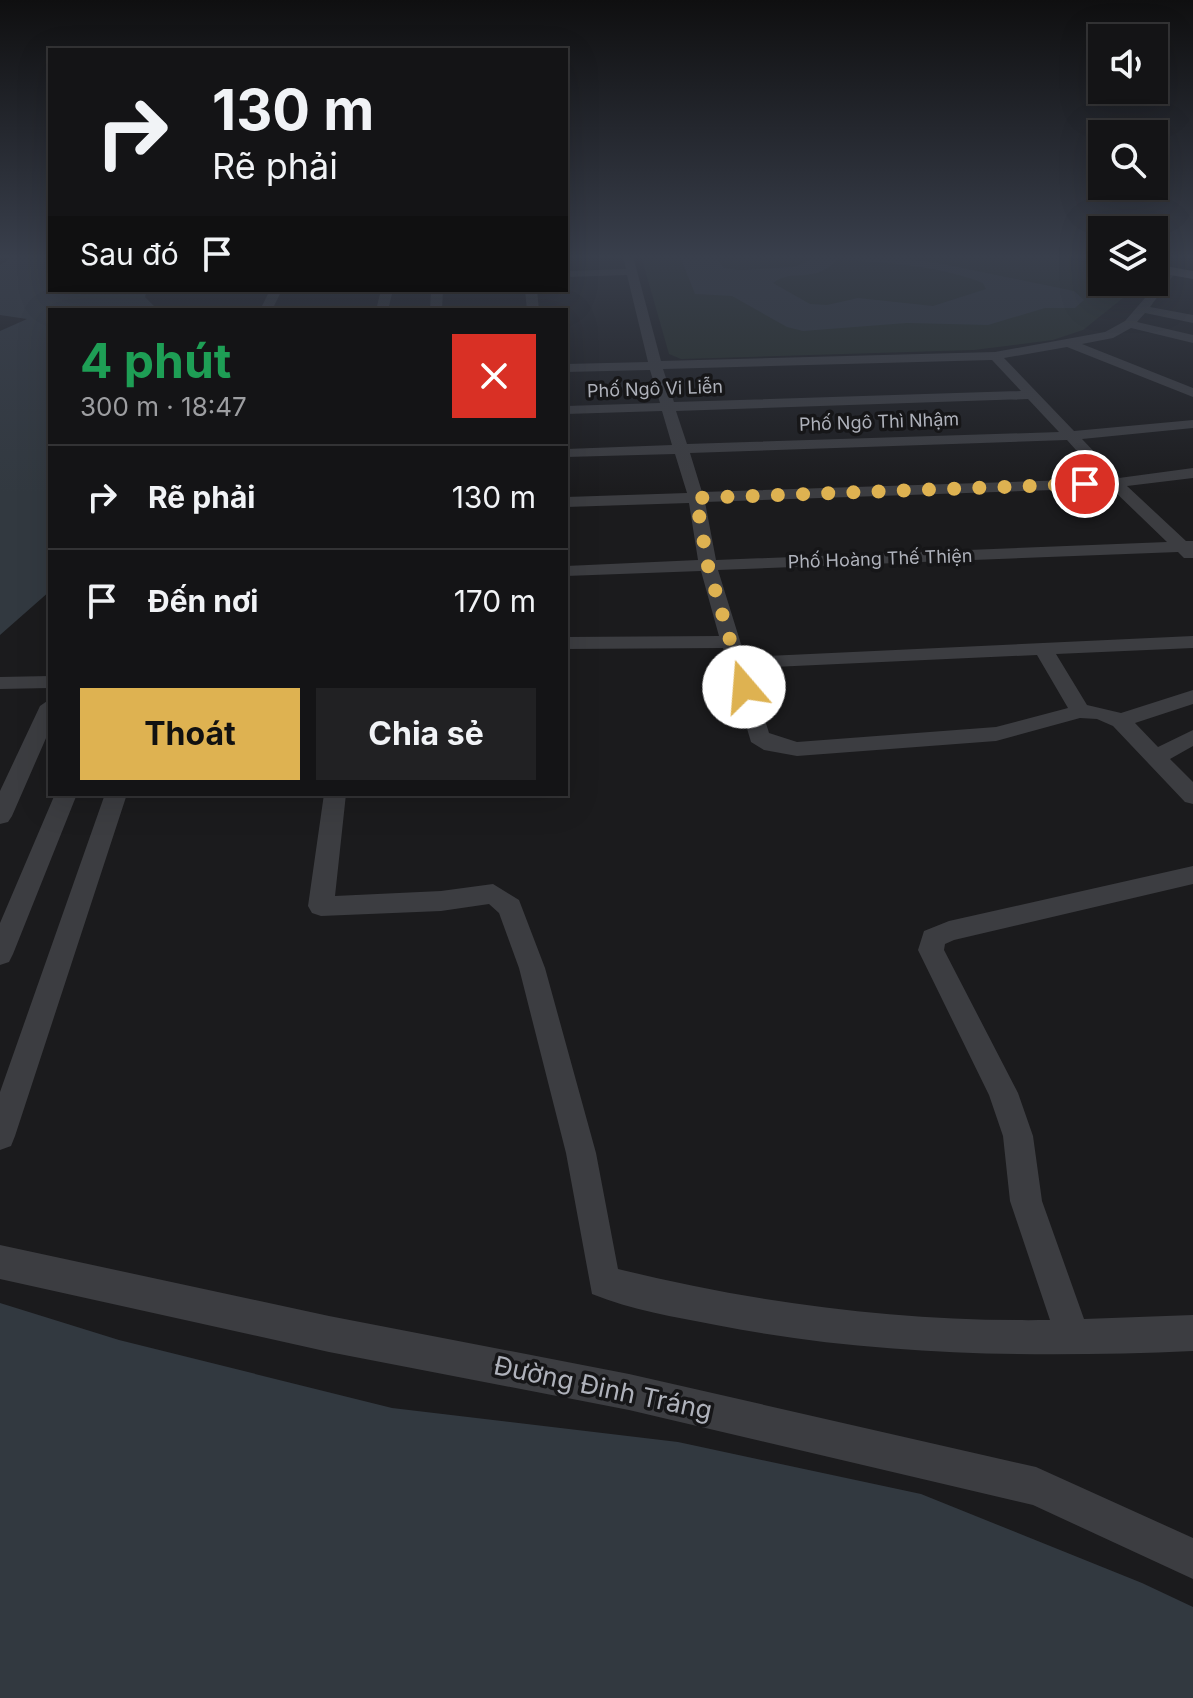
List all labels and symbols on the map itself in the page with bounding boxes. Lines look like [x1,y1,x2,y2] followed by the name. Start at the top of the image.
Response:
[587,376,723,401] street label: Phố Ngô Vi Liễn
[799,408,959,435] street label: Phố Ngô Thì Nhậm
[1051,450,1119,518] pin
[787,545,973,572] street label: Phố Hoàng Thế Thiện
[702,645,786,729] position arrow
[491,1349,715,1426] street label: Đường Đinh Tráng

